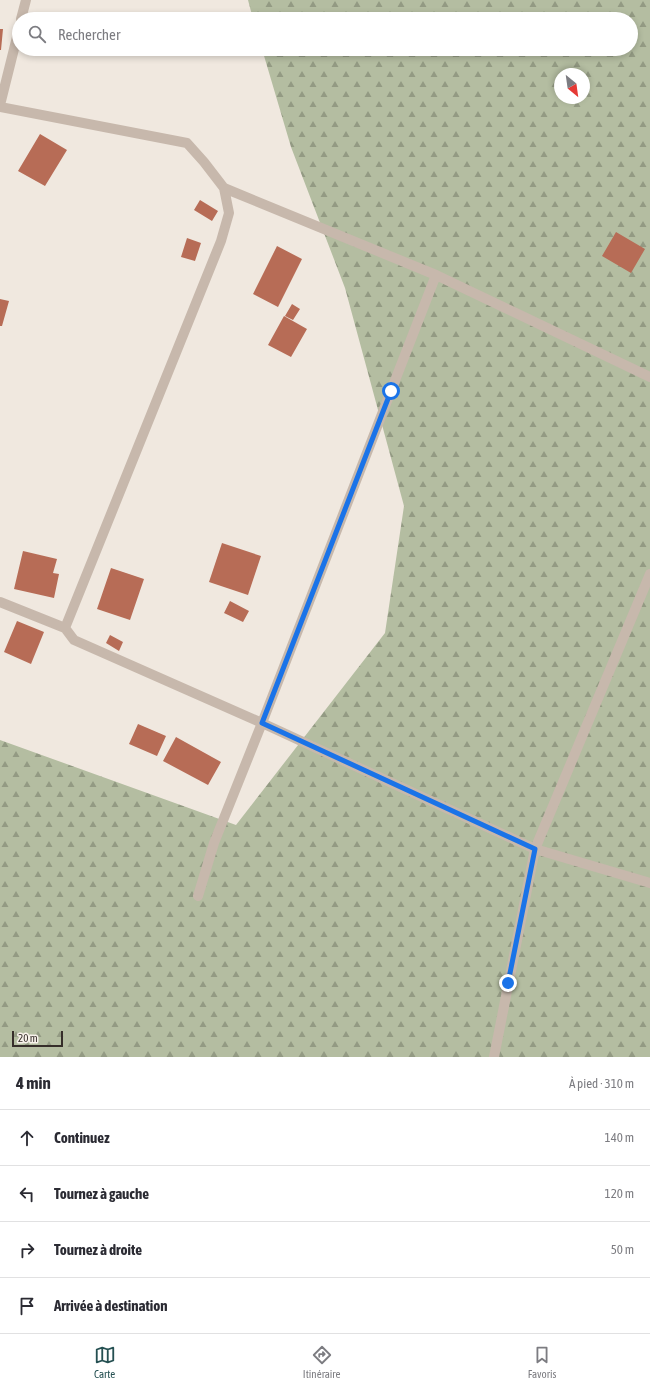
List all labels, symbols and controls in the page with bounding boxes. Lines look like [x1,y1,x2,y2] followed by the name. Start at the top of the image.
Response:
[12,12,638,56] search box
[26,23,48,45] icon: search
[58,26,120,43] text: Rechercher
[554,68,590,104] north arrow
[382,382,400,400] route start
[499,974,517,992] route end
[12,1029,63,1048] scale bar
[18,1032,38,1044] text: 20 m
[16,1073,51,1093] text: 4 min
[569,1076,634,1091] text: À pied · 310 m
[16,1127,38,1149] icon: ahead
[54,1129,110,1146] text: Continuez
[605,1130,634,1145] text: 140 m
[16,1183,38,1205] icon: left
[54,1185,149,1202] text: Tournez à gauche
[605,1186,634,1201] text: 120 m
[16,1239,38,1261] icon: right
[54,1241,142,1258] text: Tournez à droite
[611,1242,634,1257] text: 50 m
[16,1295,38,1317] icon: arrive
[54,1297,168,1314] text: Arrivée à destination
[94,1344,116,1380] tab: Carte
[303,1344,341,1380] tab: Itinéraire
[528,1344,556,1380] tab: Favoris

